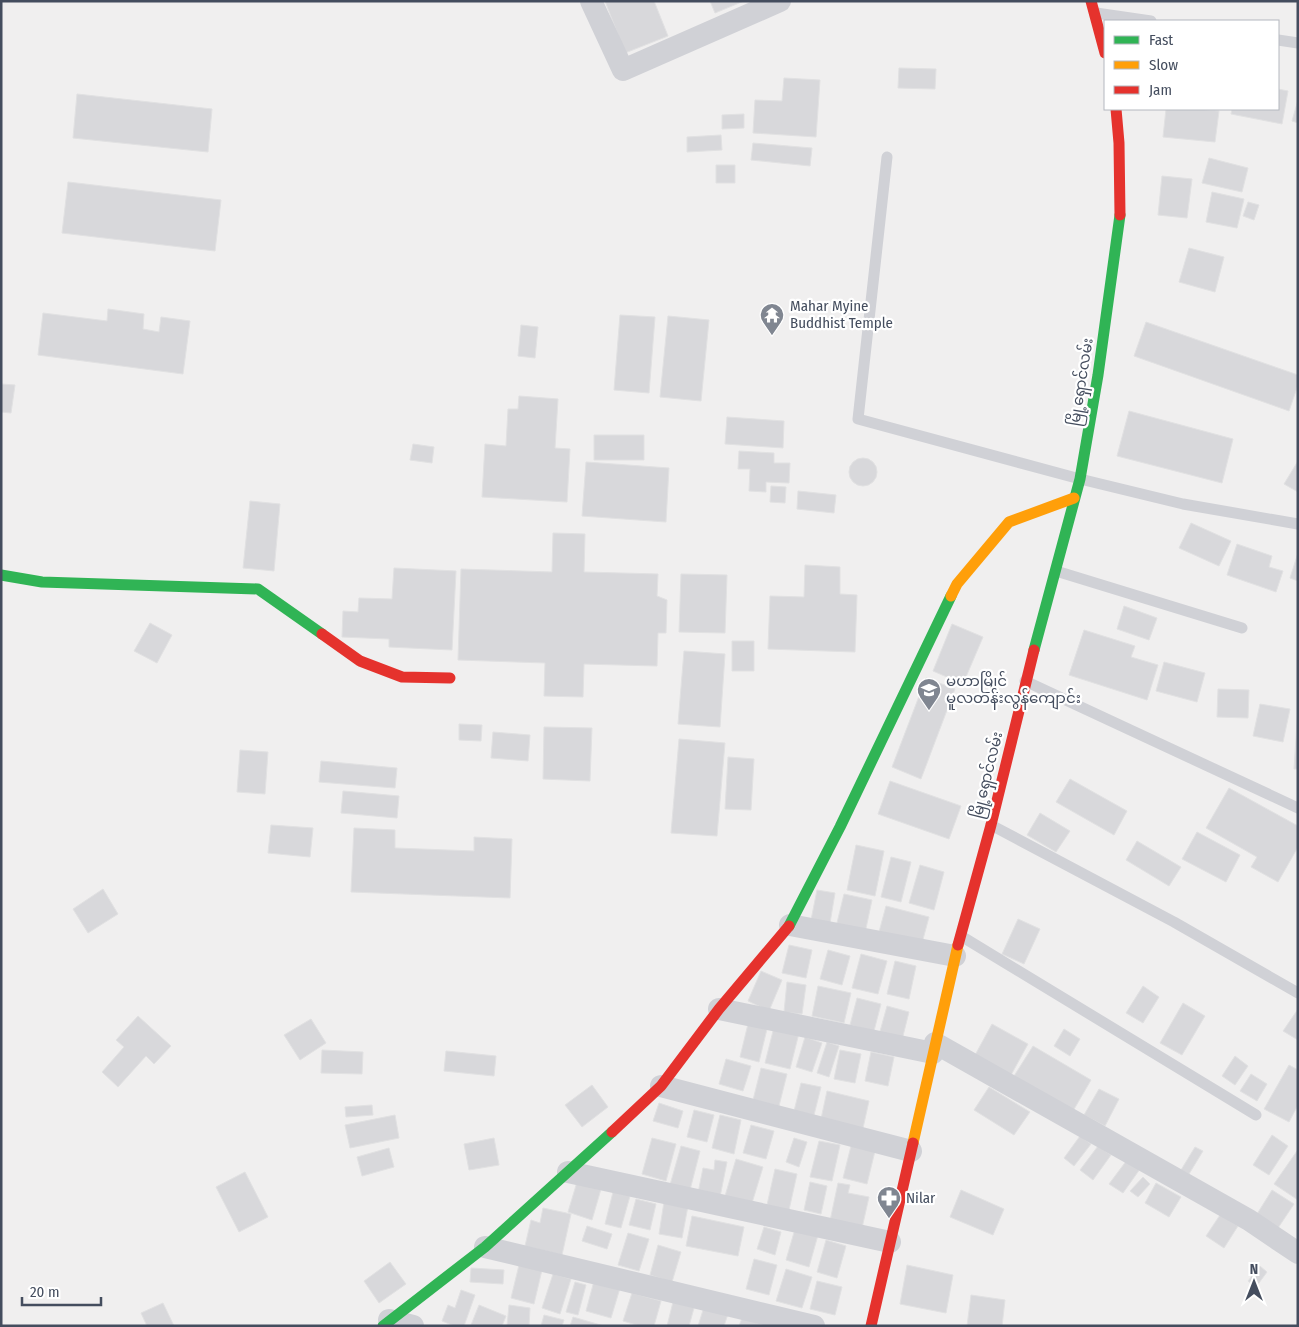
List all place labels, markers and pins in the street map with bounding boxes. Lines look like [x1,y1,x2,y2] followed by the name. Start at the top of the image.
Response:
[790,297,893,332] place label: Mahar Myine Buddhist Temple
[759,302,785,336] temple icon: Mahar Myine Buddhist Temple
[946,671,1081,710] place label: မဟာမြိုင် မူလတန်းလွန်ကျောင်း
[916,677,942,711] school or university icon: မဟာမြိုင် မူလတန်းလွန်ကျောင်း
[876,1185,902,1219] pharmacy icon: Nilar
[906,1189,936,1207] place label: Nilar

